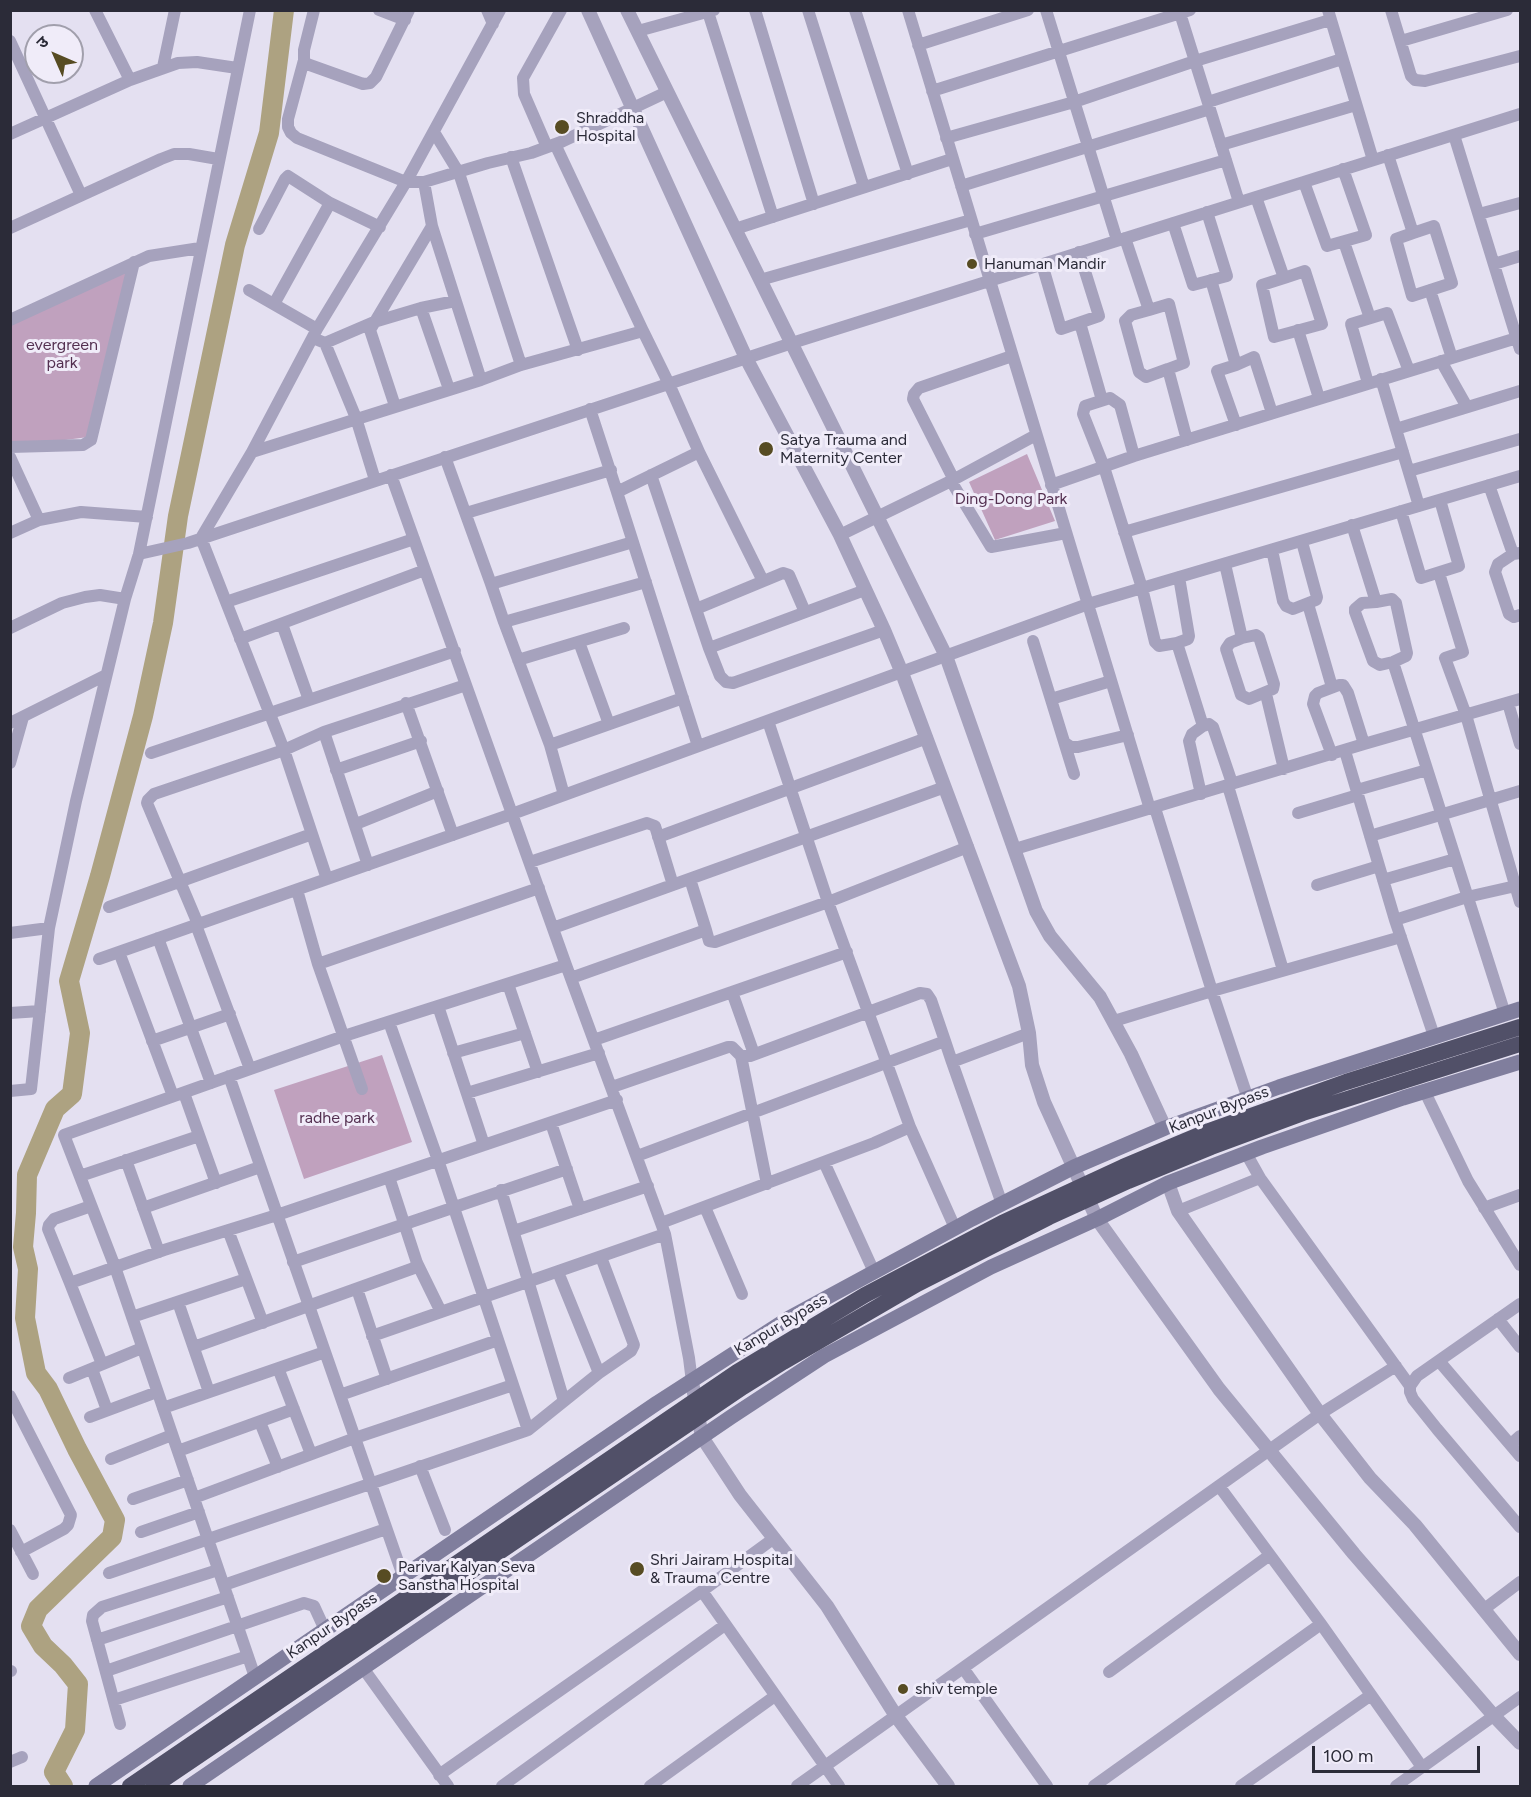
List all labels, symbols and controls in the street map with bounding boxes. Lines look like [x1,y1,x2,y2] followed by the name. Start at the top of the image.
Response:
[24,24,84,84] north arrow
[32,32,52,52] text: उ
[576,108,644,146] place label: Shraddha Hospital
[553,118,571,136] marker: Shraddha Hospital
[984,254,1106,274] place label: Hanuman Mandir
[965,257,979,271] marker: Hanuman Mandir
[26,335,98,373] park label: evergreen park
[780,430,907,468] place label: Satya Trauma and Maternity Center
[757,440,775,458] marker: Satya Trauma and Maternity Center
[955,489,1067,509] park label: Ding-Dong Park
[1166,1082,1272,1138] street label: Kanpur Bypass
[299,1108,375,1128] park label: radhe park
[731,1290,831,1360] street label: Kanpur Bypass
[650,1550,793,1588] place label: Shri Jairam Hospital & Trauma Centre
[398,1557,535,1595] place label: Parivar Kalyan Seva Sanstha Hospital
[628,1560,646,1578] marker: Shri Jairam Hospital & Trauma Centre
[375,1567,393,1585] marker: Parivar Kalyan Seva Sanstha Hospital
[283,1589,381,1663] street label: Kanpur Bypass
[915,1679,997,1699] place label: shiv temple
[896,1682,910,1696] marker: shiv temple
[1315,1734,1483,1772] scale bar
[1323,1745,1373,1767] text: 100 m

